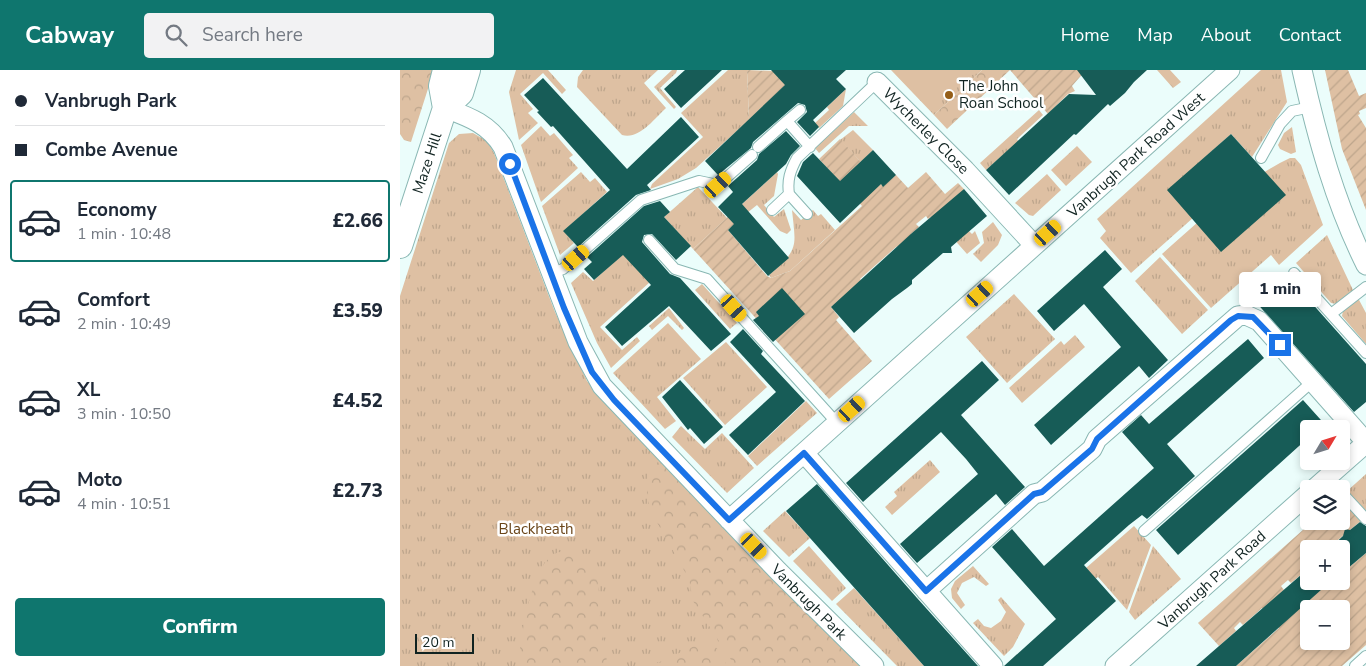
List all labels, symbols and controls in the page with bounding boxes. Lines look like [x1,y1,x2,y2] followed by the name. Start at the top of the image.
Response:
[144,13,494,58] search box
[25,19,114,51] text: Cabway
[162,21,190,49] icon: search
[202,22,303,48] text: Search here
[1061,23,1109,47] text: Home
[1137,23,1173,47] text: Map
[1201,23,1251,47] text: About
[1279,23,1341,47] text: Contact
[959,76,1044,113] place label: The John Roan School
[879,84,974,179] street label: Wycherley Close
[1062,87,1209,223] street label: Vanbrugh Park Road West
[45,88,176,114] text: Vanbrugh Park
[943,89,955,101] marker: The John Roan School
[408,129,446,196] street label: Maze Hill
[45,137,178,163] text: Combe Avenue
[499,153,521,175] route start
[701,169,734,201] car
[77,197,157,223] text: Economy
[17,199,62,244] icon: car
[332,208,383,234] text: £2.66
[1031,217,1064,249] car
[77,223,171,245] text: 1 min · 10:48
[559,242,592,274] car
[1239,272,1321,308] callout: 1 min
[963,278,996,310] car
[1259,278,1301,300] text: 1 min
[77,287,150,313] text: Comfort
[17,289,62,334] icon: car
[718,292,749,324] car
[332,298,383,324] text: £3.59
[77,313,171,335] text: 2 min · 10:49
[1269,334,1291,356] route end
[77,377,100,403] text: XL
[17,379,62,424] icon: car
[332,388,383,414] text: £4.52
[835,393,868,425] car
[77,403,171,425] text: 3 min · 10:50
[1300,420,1350,470] north arrow
[1300,420,1350,650] map controls
[77,467,123,493] text: Moto
[17,469,62,514] icon: car
[332,478,383,504] text: £2.73
[1300,480,1350,530] button: layers
[77,493,171,515] text: 4 min · 10:51
[498,519,574,539] park label: Blackheath
[1153,526,1270,634] street label: Vanbrugh Park Road
[738,530,769,562] car
[1300,540,1350,590] button: +
[766,559,852,645] street label: Vanbrugh Park
[15,598,385,656] button: Confirm
[1300,600,1350,650] button: −
[415,631,474,654] scale bar
[422,633,454,652] text: 20 m

